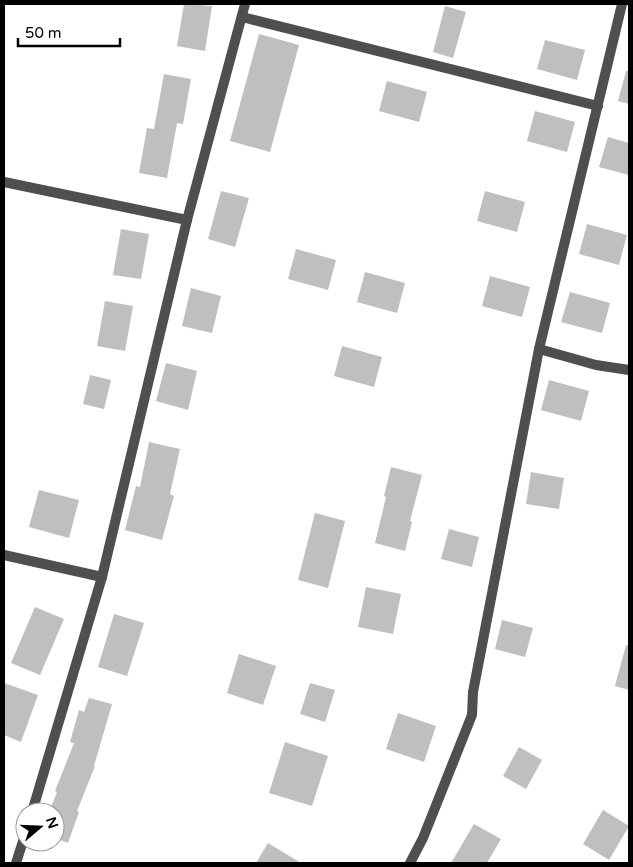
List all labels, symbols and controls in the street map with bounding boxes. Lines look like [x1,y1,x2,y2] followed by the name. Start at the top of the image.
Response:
[18,15,120,47] scale bar
[25,24,62,42] text: 50 m
[15,802,65,852] north arrow
[42,815,62,831] text: N

